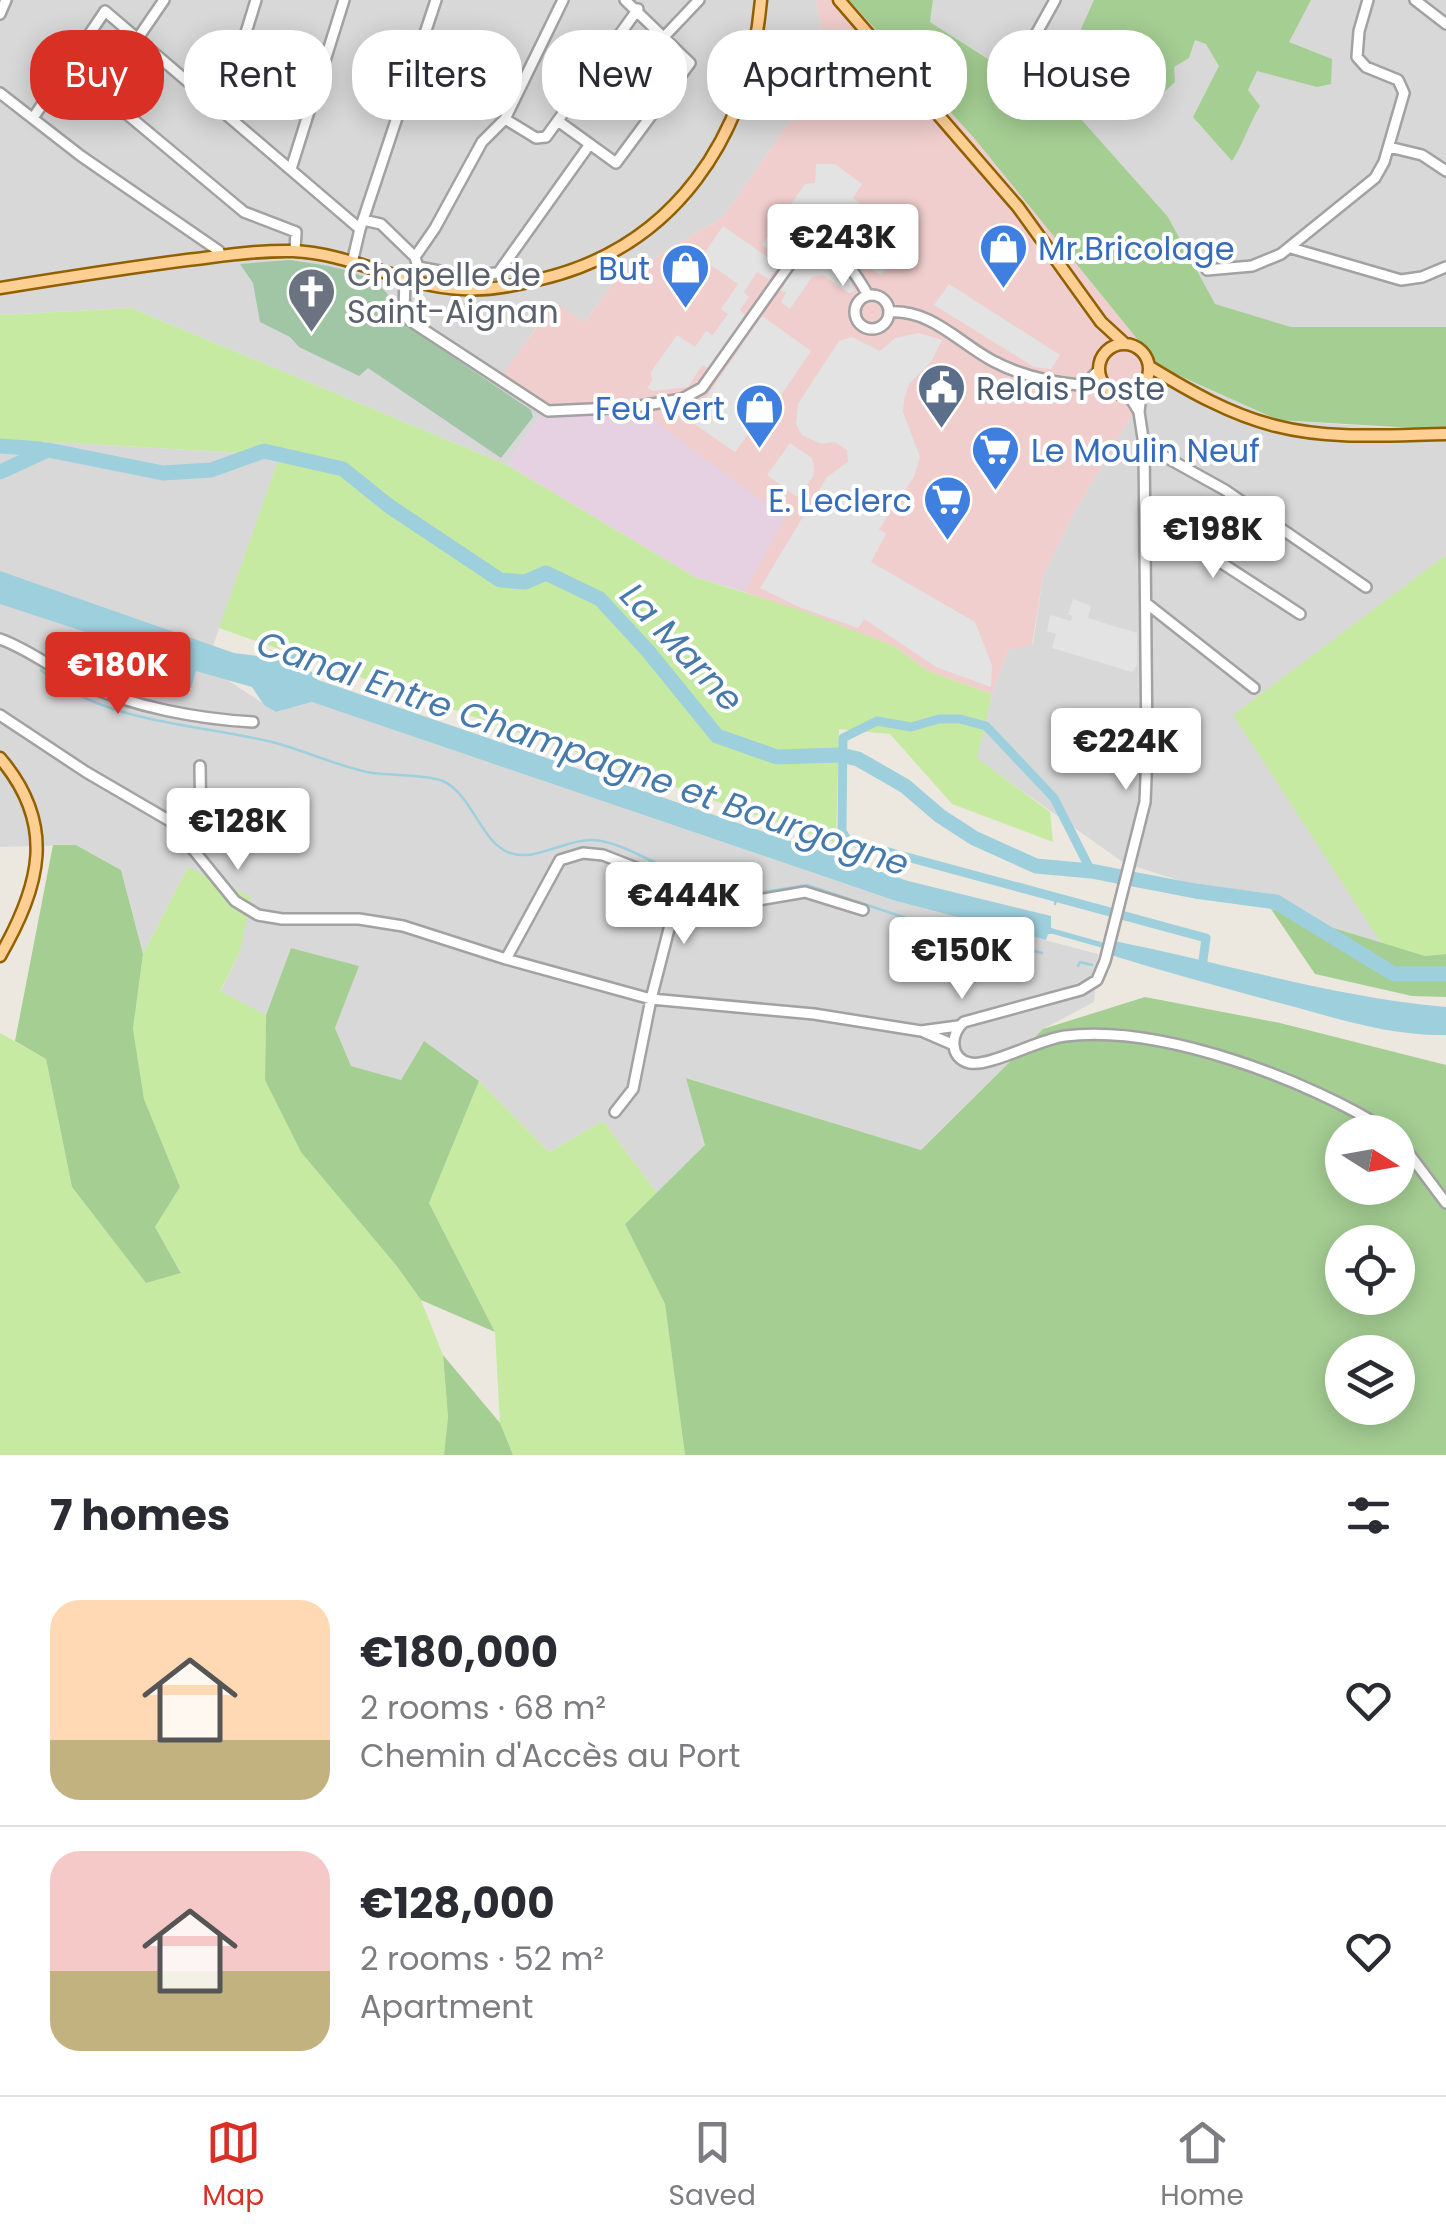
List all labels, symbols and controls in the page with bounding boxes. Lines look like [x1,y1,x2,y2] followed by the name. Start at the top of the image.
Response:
[30,30,164,120] chip: Buy
[184,30,332,120] chip: Rent
[352,30,522,120] chip: Filters
[542,30,687,120] chip: New
[707,30,967,120] chip: Apartment
[987,30,1166,120] chip: House
[773,204,913,289] pin: €243K
[789,214,897,259] text: €243K
[977,222,1029,290] shop icon: Mr.Bricolage
[1038,226,1235,271] place label: Mr.Bricolage
[659,242,711,310] shop icon: But
[598,246,650,291] place label: But
[347,252,559,334] place label: Chapelle de Saint-Aignan
[286,266,338,334] church icon: Chapelle de Saint-Aignan
[915,362,967,430] public building icon: Relais Poste
[976,366,1165,411] place label: Relais Poste
[734,382,786,450] shop icon: Feu Vert
[595,386,725,431] place label: Feu Vert
[970,424,1022,492] supermarket icon: Le Moulin Neuf
[1031,428,1260,473] place label: Le Moulin Neuf
[921,474,973,542] supermarket icon: E. Leclerc
[768,478,912,523] place label: E. Leclerc
[1143,496,1283,581] pin: €198K
[1163,506,1263,551] text: €198K
[609,572,755,722] water label: La Marne
[250,618,916,888] water label: Canal Entre Champagne et Bourgogne
[48,632,188,717] pin: €180K
[67,642,169,687] text: €180K
[1056,708,1196,793] pin: €224K
[1073,718,1179,763] text: €224K
[168,788,308,873] pin: €128K
[189,798,287,843] text: €128K
[614,862,754,947] pin: €444K
[628,872,740,917] text: €444K
[892,917,1032,1002] pin: €150K
[911,927,1013,972] text: €150K
[1325,1115,1415,1205] north arrow
[1325,1115,1415,1425] map controls
[1325,1225,1415,1315] button: locate
[1325,1335,1415,1425] button: layers
[50,1486,230,1545] text: 7 homes
[1341,1488,1396,1543] icon: filters
[360,1623,558,1682] text: €180,000
[130,1640,250,1760] icon: home
[1341,1673,1396,1728] icon: heart
[360,1685,606,1730] text: 2 rooms · 68 m²
[360,1733,740,1778] text: Chemin d'Accès au Port
[360,1874,555,1933] text: €128,000
[130,1891,250,2011] icon: home
[1341,1924,1396,1979] icon: heart
[360,1936,604,1981] text: 2 rooms · 52 m²
[360,1984,533,2029] text: Apartment
[202,2115,264,2217] tab: Map
[669,2115,756,2217] tab: Saved
[1160,2115,1244,2217] tab: Home

